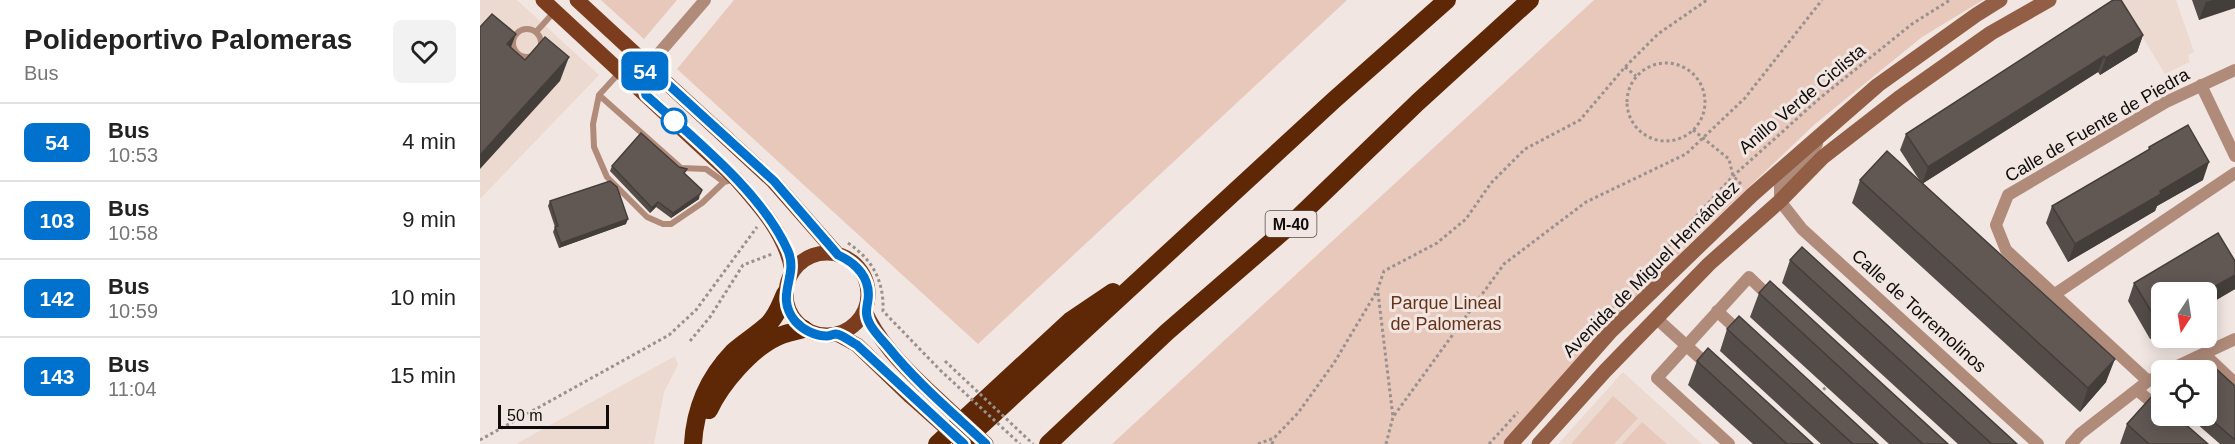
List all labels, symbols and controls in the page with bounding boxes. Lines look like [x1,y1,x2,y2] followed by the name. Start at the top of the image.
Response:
[393,20,456,83] button: heart
[24,24,352,55] text: Polideportivo Palomeras
[1735,40,1870,158] street label: Anillo Verde Ciclista
[618,52,672,90] line badge: 54
[633,60,657,83] text: 54
[24,62,58,84] text: Bus
[2001,64,2193,186] street label: Calle de Fuente de Piedra
[661,108,687,134] unlabelled marker
[108,118,150,143] text: Bus
[402,129,456,154] text: 4 min
[45,131,69,154] text: 54
[108,144,158,166] text: 10:53
[1559,177,1743,361] street label: Avenida de Miguel Hernández
[108,196,150,221] text: Bus
[402,207,456,232] text: 9 min
[39,209,75,232] text: 103
[1266,211,1316,237] road number: M-40
[108,222,158,244] text: 10:58
[1848,245,1990,377] street label: Calle de Torremolinos
[108,274,150,299] text: Bus
[2151,282,2217,348] north arrow
[2151,282,2217,426] map controls
[390,285,456,310] text: 10 min
[39,287,75,310] text: 142
[1390,293,1502,334] park label: Parque Lineal de Palomeras
[108,300,158,322] text: 10:59
[108,352,150,377] text: Bus
[2151,360,2217,426] button: locate
[390,363,456,388] text: 15 min
[39,365,75,388] text: 143
[108,378,157,400] text: 11:04
[498,402,609,430] scale bar
[507,407,543,424] text: 50 m

